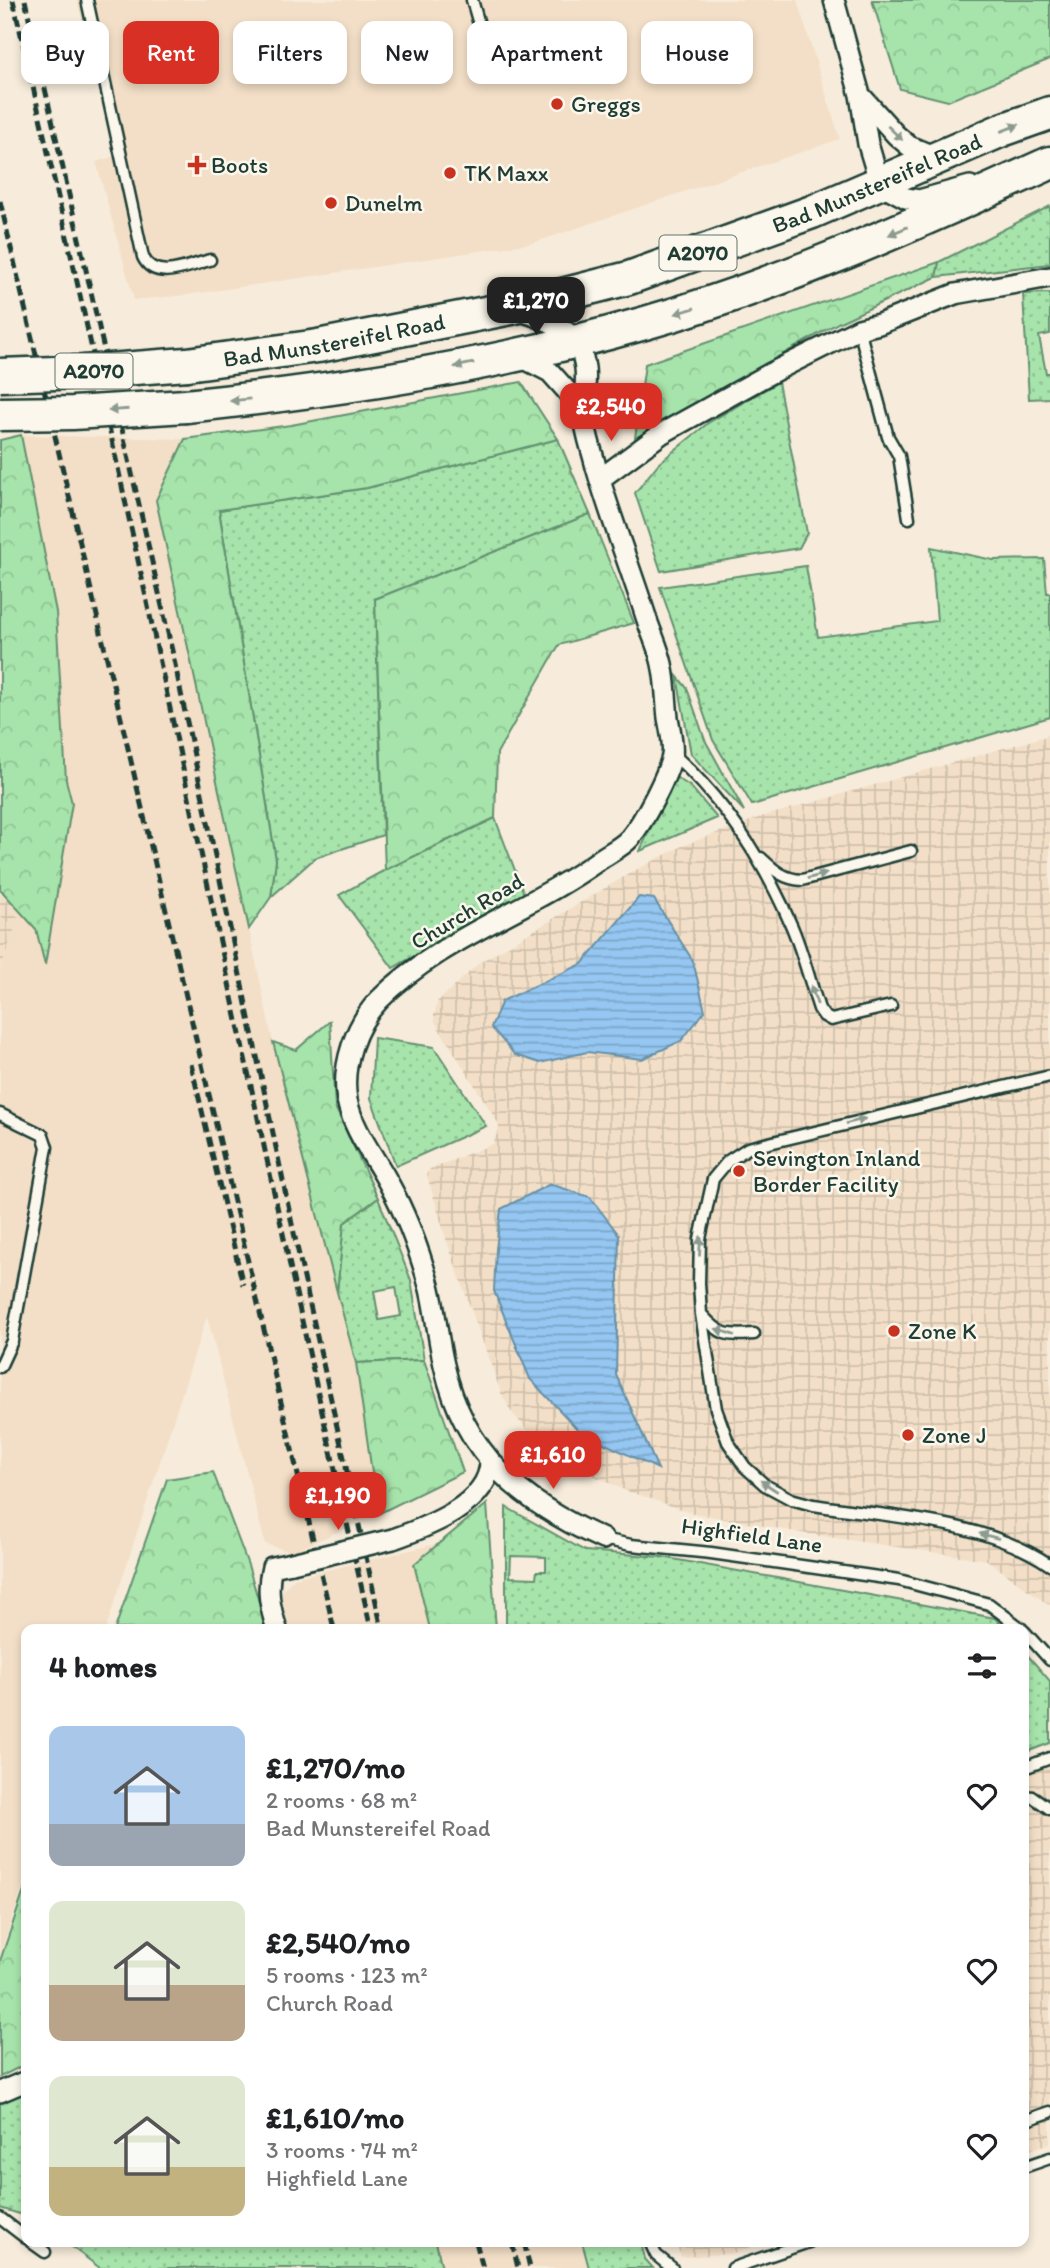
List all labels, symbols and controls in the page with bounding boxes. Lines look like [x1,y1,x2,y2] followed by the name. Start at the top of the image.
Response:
[21,21,109,84] chip: Buy
[123,21,219,84] chip: Rent
[233,21,347,84] chip: Filters
[361,21,453,84] chip: New
[467,21,627,84] chip: Apartment
[641,21,753,84] chip: House
[571,90,641,118] place label: Greggs
[549,96,565,112] marker: Greggs
[999,122,1020,133] one-way arrow
[886,124,903,141] one-way arrow
[768,127,986,239] street label: Bad Munstereifel Road
[211,151,268,179] place label: Boots
[189,157,205,173] marker: Boots
[464,159,549,187] place label: TK Maxx
[442,165,458,181] marker: TK Maxx
[345,189,423,217] place label: Dunelm
[323,195,339,211] marker: Dunelm
[888,226,909,237] one-way arrow
[660,236,736,270] road number: A2070
[479,278,593,337] pin: £1,270
[503,286,569,314] text: £1,270
[675,306,696,316] one-way arrow
[222,307,447,373] street label: Bad Munstereifel Road
[56,354,132,388] road number: A2070
[453,360,475,371] one-way arrow
[554,384,668,443] pin: £2,540
[576,392,646,420] text: £2,540
[229,395,251,406] one-way arrow
[107,405,129,416] one-way arrow
[405,866,529,956] street label: Church Road
[807,870,828,880] one-way arrow
[808,984,819,1005] one-way arrow
[845,1115,867,1126] one-way arrow
[753,1144,921,1198] place label: Sevington Inland Border Facility
[731,1163,747,1179] marker: Sevington Inland Border Facility
[695,1235,706,1257] one-way arrow
[908,1317,976,1345] place label: Zone K
[886,1323,902,1339] marker: Zone K
[714,1326,735,1336] one-way arrow
[922,1421,987,1449] place label: Zone J
[900,1427,916,1443] marker: Zone J
[496,1432,610,1491] pin: £1,610
[520,1440,586,1468] text: £1,610
[281,1472,395,1532] pin: £1,190
[759,1479,778,1492] one-way arrow
[305,1481,371,1509] text: £1,190
[680,1511,824,1559] street label: Highfield Lane
[978,1530,1000,1541] one-way arrow
[963,1647,1001,1685] icon: filters
[49,1648,157,1685] text: 4 homes
[266,1749,405,1786] text: £1,270/mo
[105,1754,189,1838] icon: home
[963,1777,1001,1815] icon: heart
[266,1786,417,1814] text: 2 rooms · 68 m²
[266,1814,490,1842] text: Bad Munstereifel Road
[266,1924,410,1961] text: £2,540/mo
[105,1929,189,2013] icon: home
[963,1952,1001,1990] icon: heart
[266,1961,428,1989] text: 5 rooms · 123 m²
[266,1989,393,2017] text: Church Road
[266,2099,404,2136] text: £1,610/mo
[105,2104,189,2188] icon: home
[963,2127,1001,2165] icon: heart
[266,2136,418,2164] text: 3 rooms · 74 m²
[266,2164,408,2192] text: Highfield Lane

